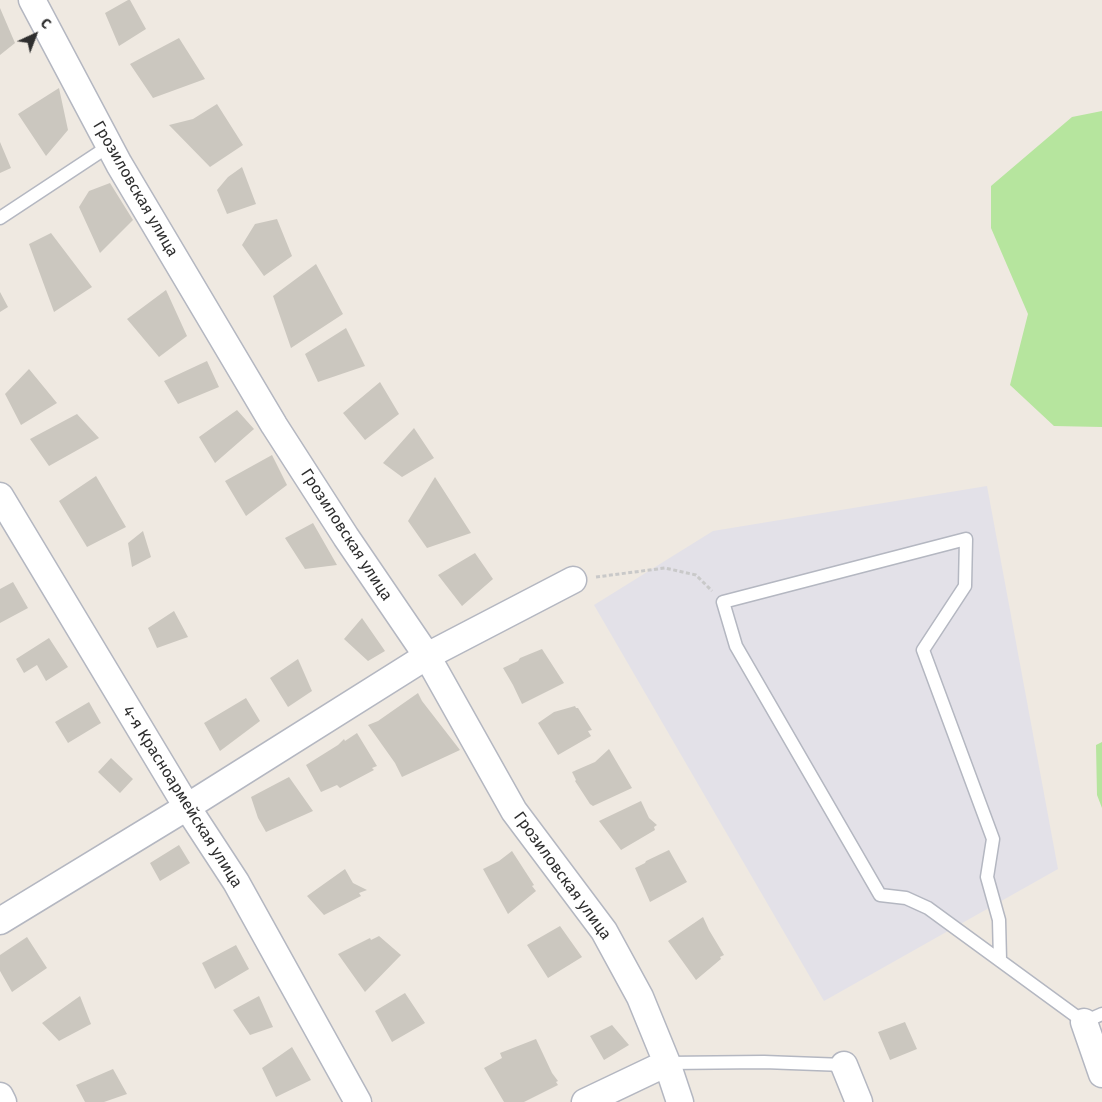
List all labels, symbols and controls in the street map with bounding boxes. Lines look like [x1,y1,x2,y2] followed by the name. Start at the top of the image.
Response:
[10,10,60,60] north arrow
[37,15,54,33] text: С
[88,118,182,260] street label: Грозиловская улица
[296,465,396,605] street label: Грозиловская улица
[118,702,246,892] street label: 4-я Красноармейская улица
[509,808,615,944] street label: Грозиловская улица

